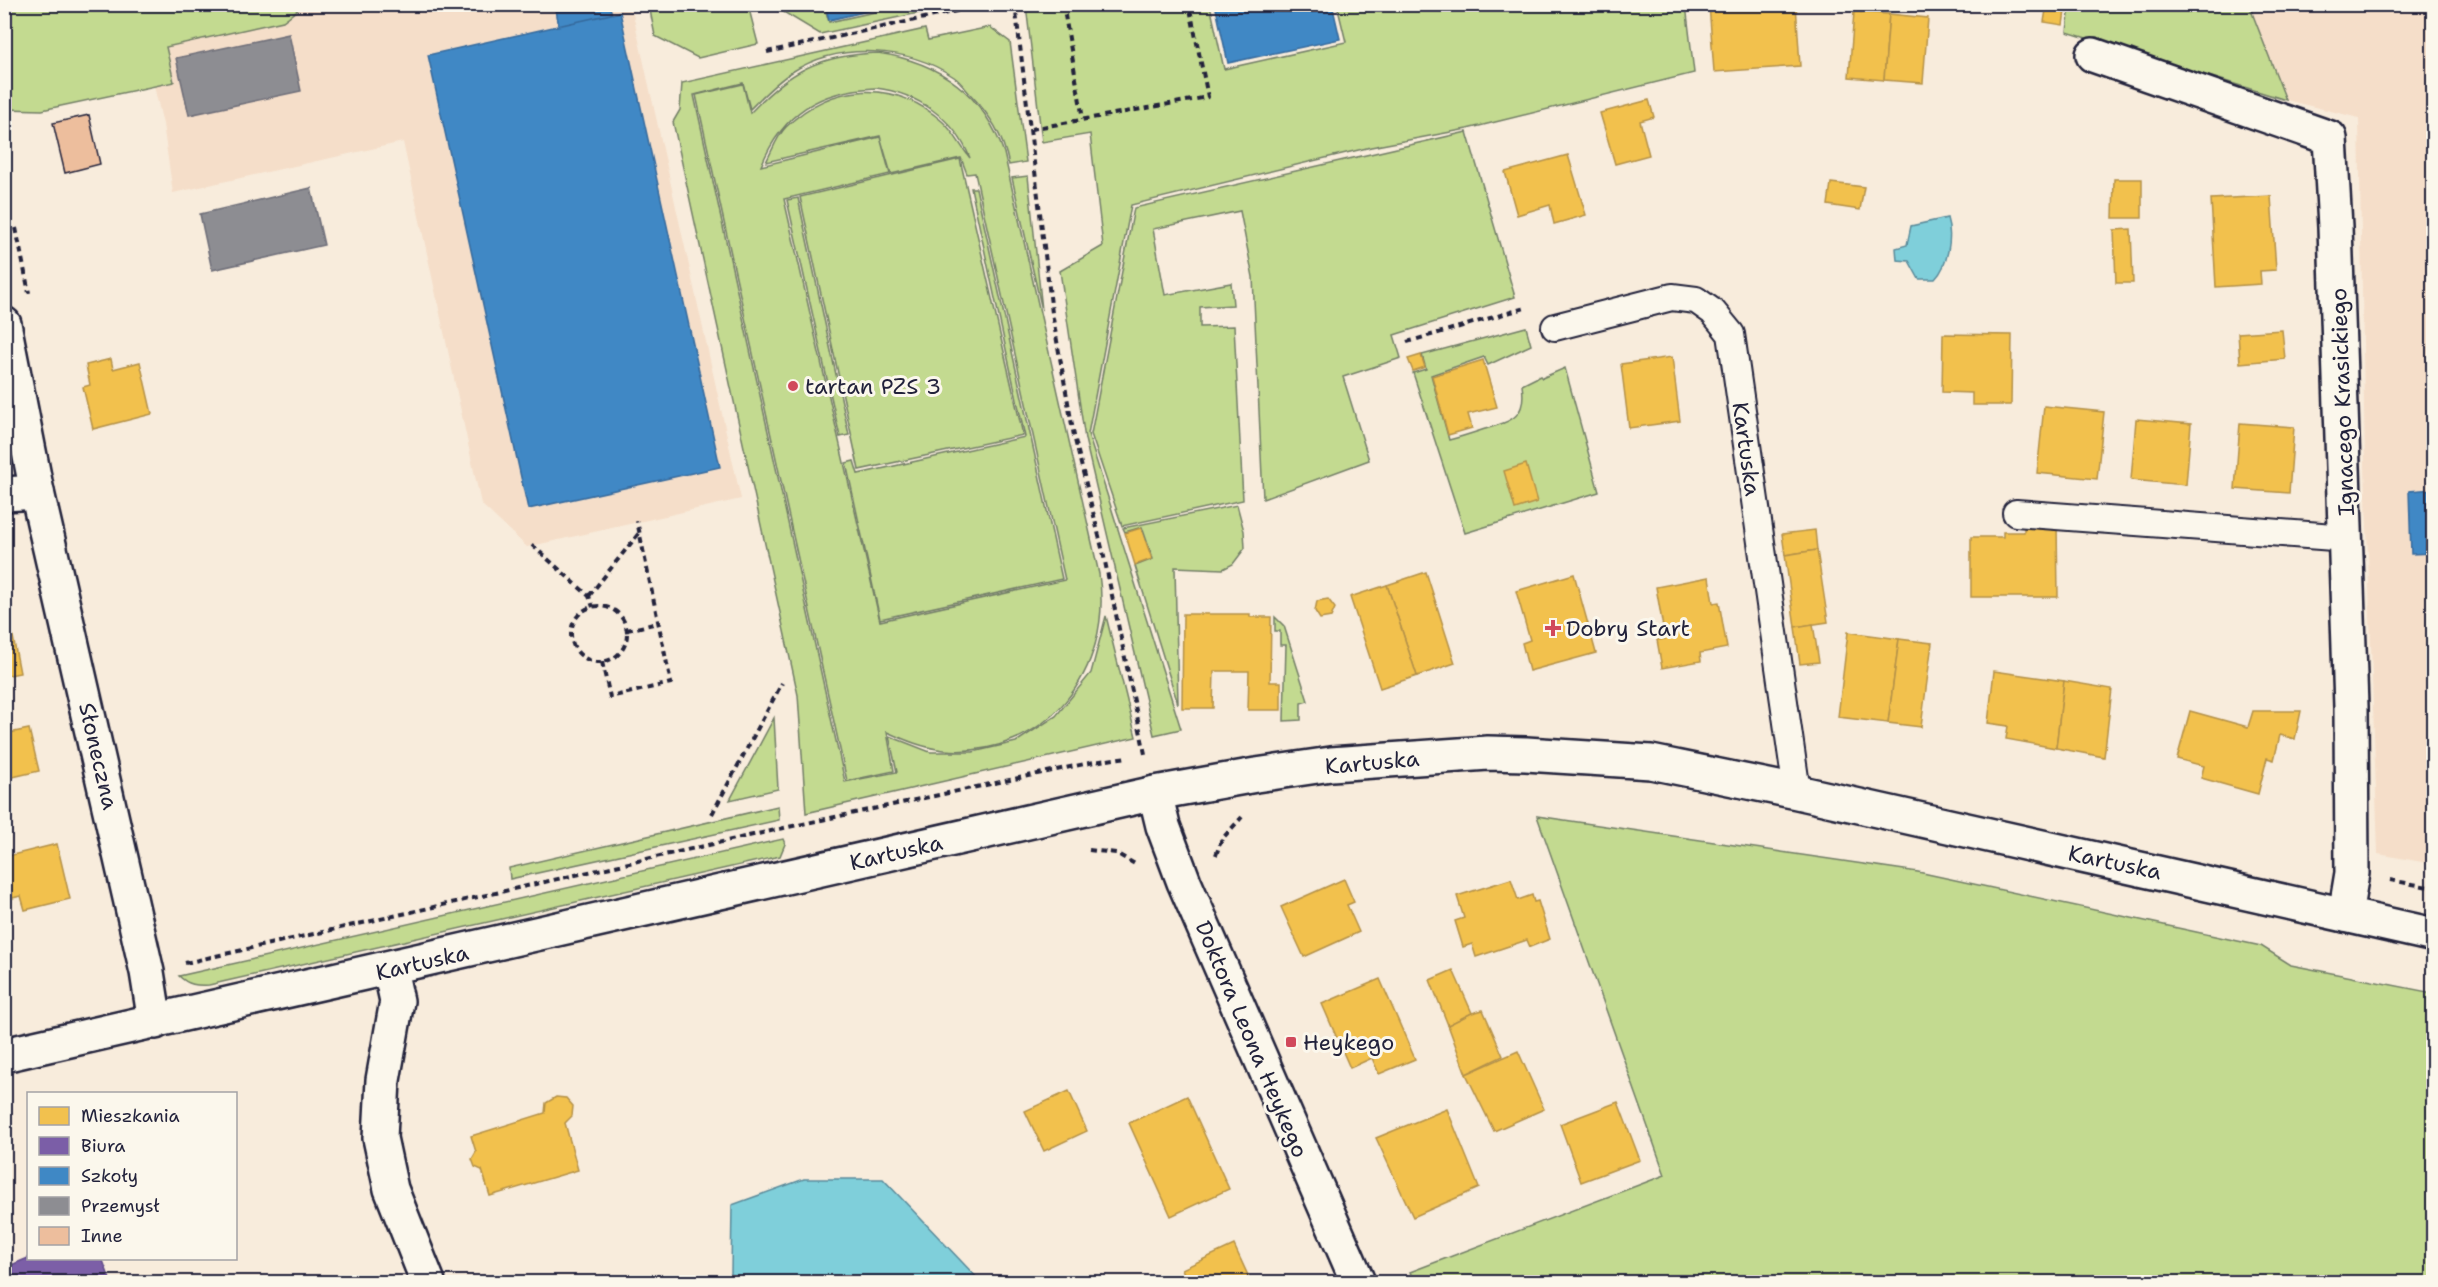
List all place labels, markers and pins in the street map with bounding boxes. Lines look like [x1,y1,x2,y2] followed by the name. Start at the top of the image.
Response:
[805,372,941,401] place label: tartan PZS 3
[786,379,800,393] marker: tartan PZS 3
[1566,614,1690,643] place label: Dobry Start
[1544,619,1562,637] marker: Dobry Start
[1303,1028,1394,1057] place label: Heykego
[1284,1035,1298,1049] marker: Heykego

